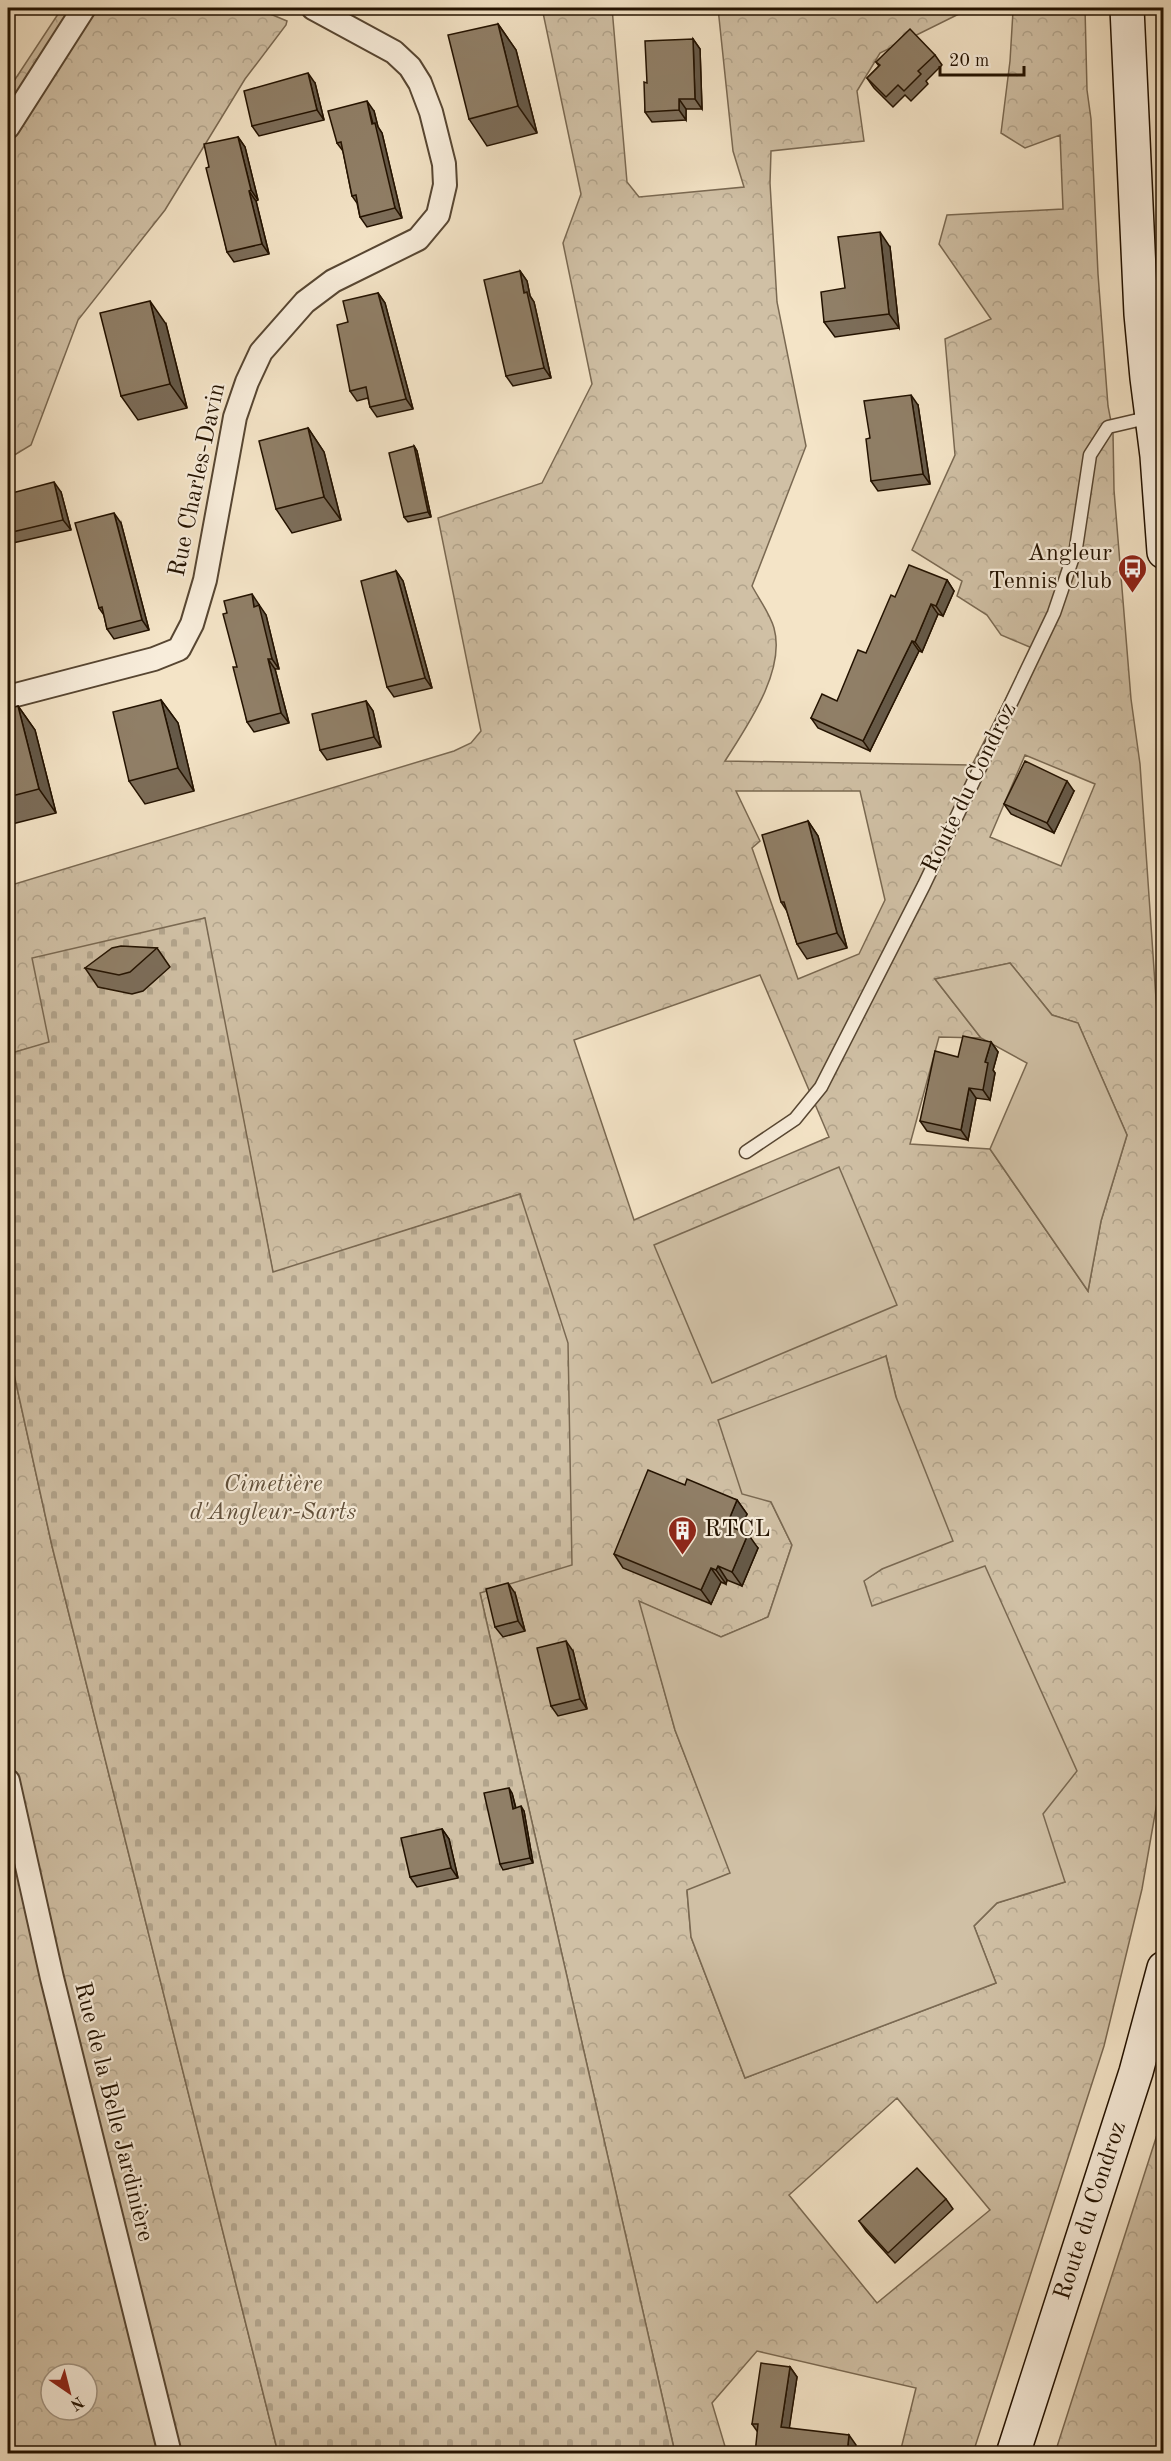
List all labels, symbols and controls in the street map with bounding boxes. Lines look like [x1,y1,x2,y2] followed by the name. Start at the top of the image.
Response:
[940,39,1024,77] scale bar
[949,52,989,70] text: 20 m
[166,381,230,579] street label: Rue Charles-Davin
[988,542,1112,594] place label: Angleur Tennis Club
[1117,552,1149,594] bus stop icon: Angleur Tennis Club
[918,699,1022,877] street label: Route du Condroz
[190,1473,356,1525] park label: Cimetière d'Angleur-Sarts
[667,1514,699,1556] building icon: RTCL
[704,1518,770,1542] place label: RTCL
[69,1980,157,2244] street label: Rue de la Belle Jardinière
[1051,2119,1131,2303] street label: Route du Condroz
[39,2362,99,2422] north arrow
[66,2393,86,2413] text: N

